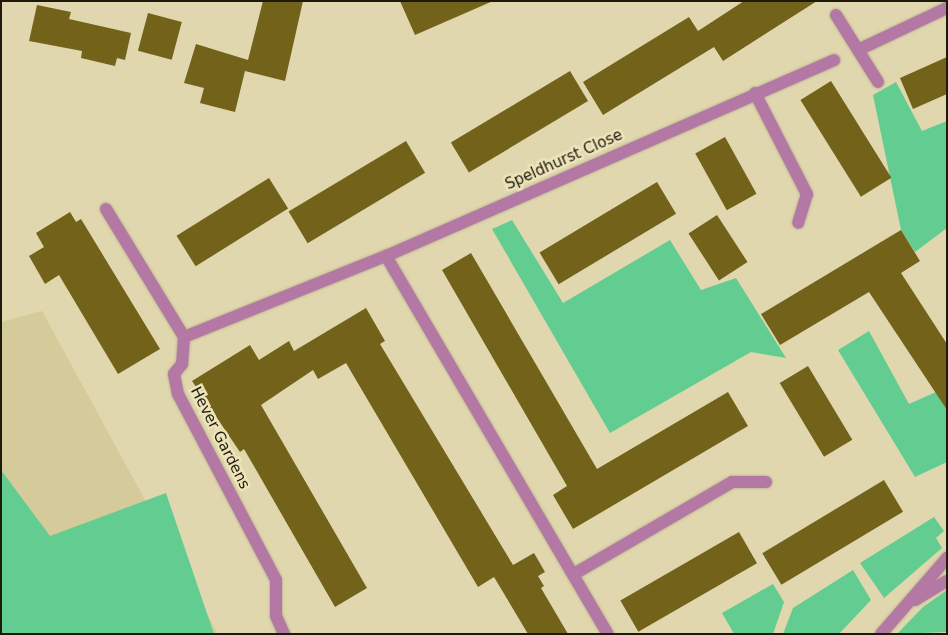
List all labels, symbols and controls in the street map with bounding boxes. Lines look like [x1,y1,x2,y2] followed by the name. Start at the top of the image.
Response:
[503,126,625,194] street label: Speldhurst Close
[186,384,254,492] street label: Hever Gardens

